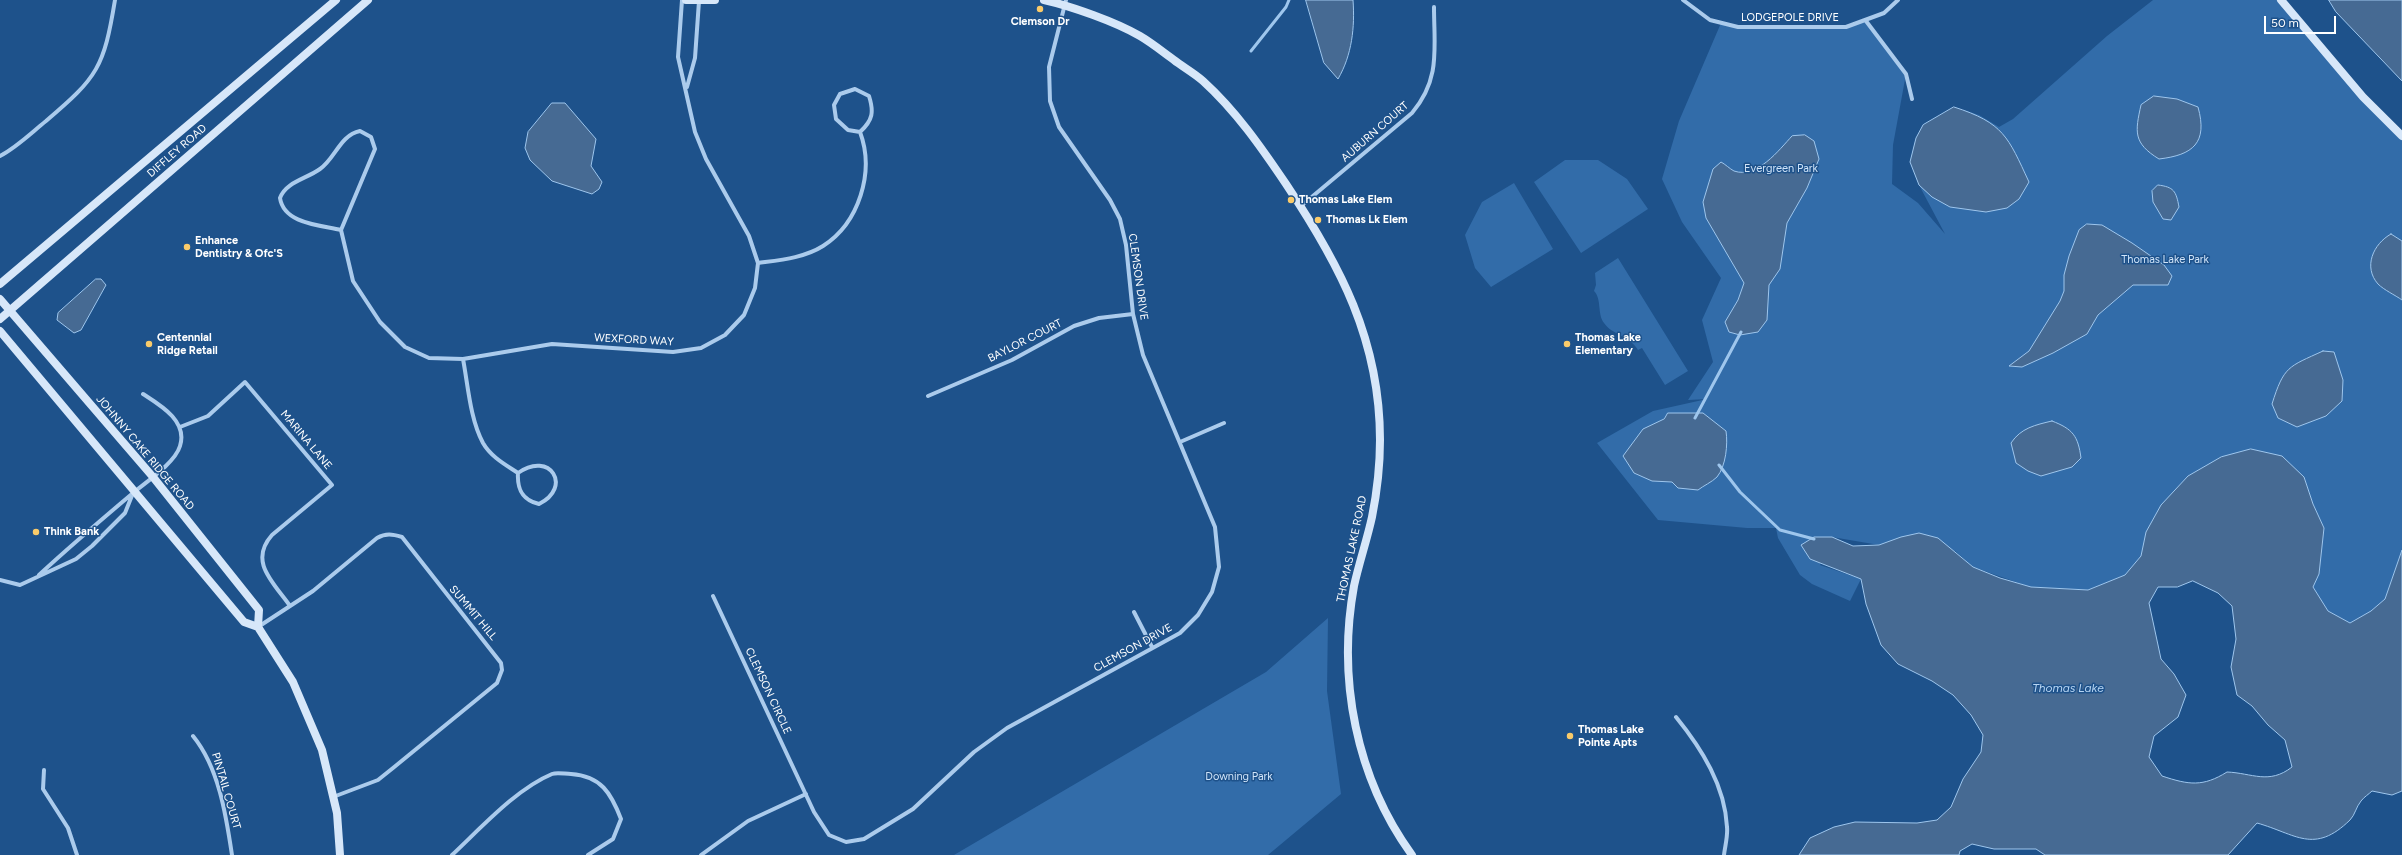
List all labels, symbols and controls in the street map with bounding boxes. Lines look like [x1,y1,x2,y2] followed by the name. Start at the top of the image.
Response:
[1035,4,1045,14] marker: Clemson Dr
[2266,8,2338,34] scale bar
[1741,11,1839,25] street label: LODGEPOLE DRIVE
[1011,15,1069,29] place label: Clemson Dr
[2271,16,2299,30] text: 50 m
[1339,99,1411,165] street label: AUBURN COURT
[145,122,209,180] street label: DIFFLEY ROAD
[1744,162,1818,176] park label: Evergreen Park
[1299,193,1392,207] place label: Thomas Lake Elem
[1286,195,1296,205] marker: Thomas Lake Elem
[1326,213,1408,227] place label: Thomas Lk Elem
[1313,215,1323,225] marker: Thomas Lk Elem
[1125,233,1151,321] street label: CLEMSON DRIVE
[195,234,283,260] place label: Enhance Dentistry & Ofc'S
[182,242,192,252] marker: Enhance Dentistry & Ofc'S
[2121,253,2209,267] park label: Thomas Lake Park
[986,317,1064,365] street label: BAYLOR COURT
[157,331,218,357] place label: Centennial Ridge Retail
[594,331,674,349] street label: WEXFORD WAY
[1575,331,1641,357] place label: Thomas Lake Elementary
[144,339,154,349] marker: Centennial Ridge Retail
[1562,339,1572,349] marker: Thomas Lake Elementary
[93,393,197,513] street label: JOHNNY CAKE RIDGE ROAD
[277,408,335,472] street label: MARINA LANE
[1334,494,1370,604] street label: THOMAS LAKE ROAD
[44,525,99,539] place label: Think Bank
[31,527,41,537] marker: Think Bank
[446,583,500,643] street label: SUMMIT HILL
[1092,621,1174,675] street label: CLEMSON DRIVE
[742,646,794,736] street label: CLEMSON CIRCLE
[2032,681,2104,695] water label: Thomas Lake
[1578,723,1644,749] place label: Thomas Lake Pointe Apts
[1565,731,1575,741] marker: Thomas Lake Pointe Apts
[209,751,243,831] street label: PINTAIL COURT
[1205,770,1273,784] park label: Downing Park

